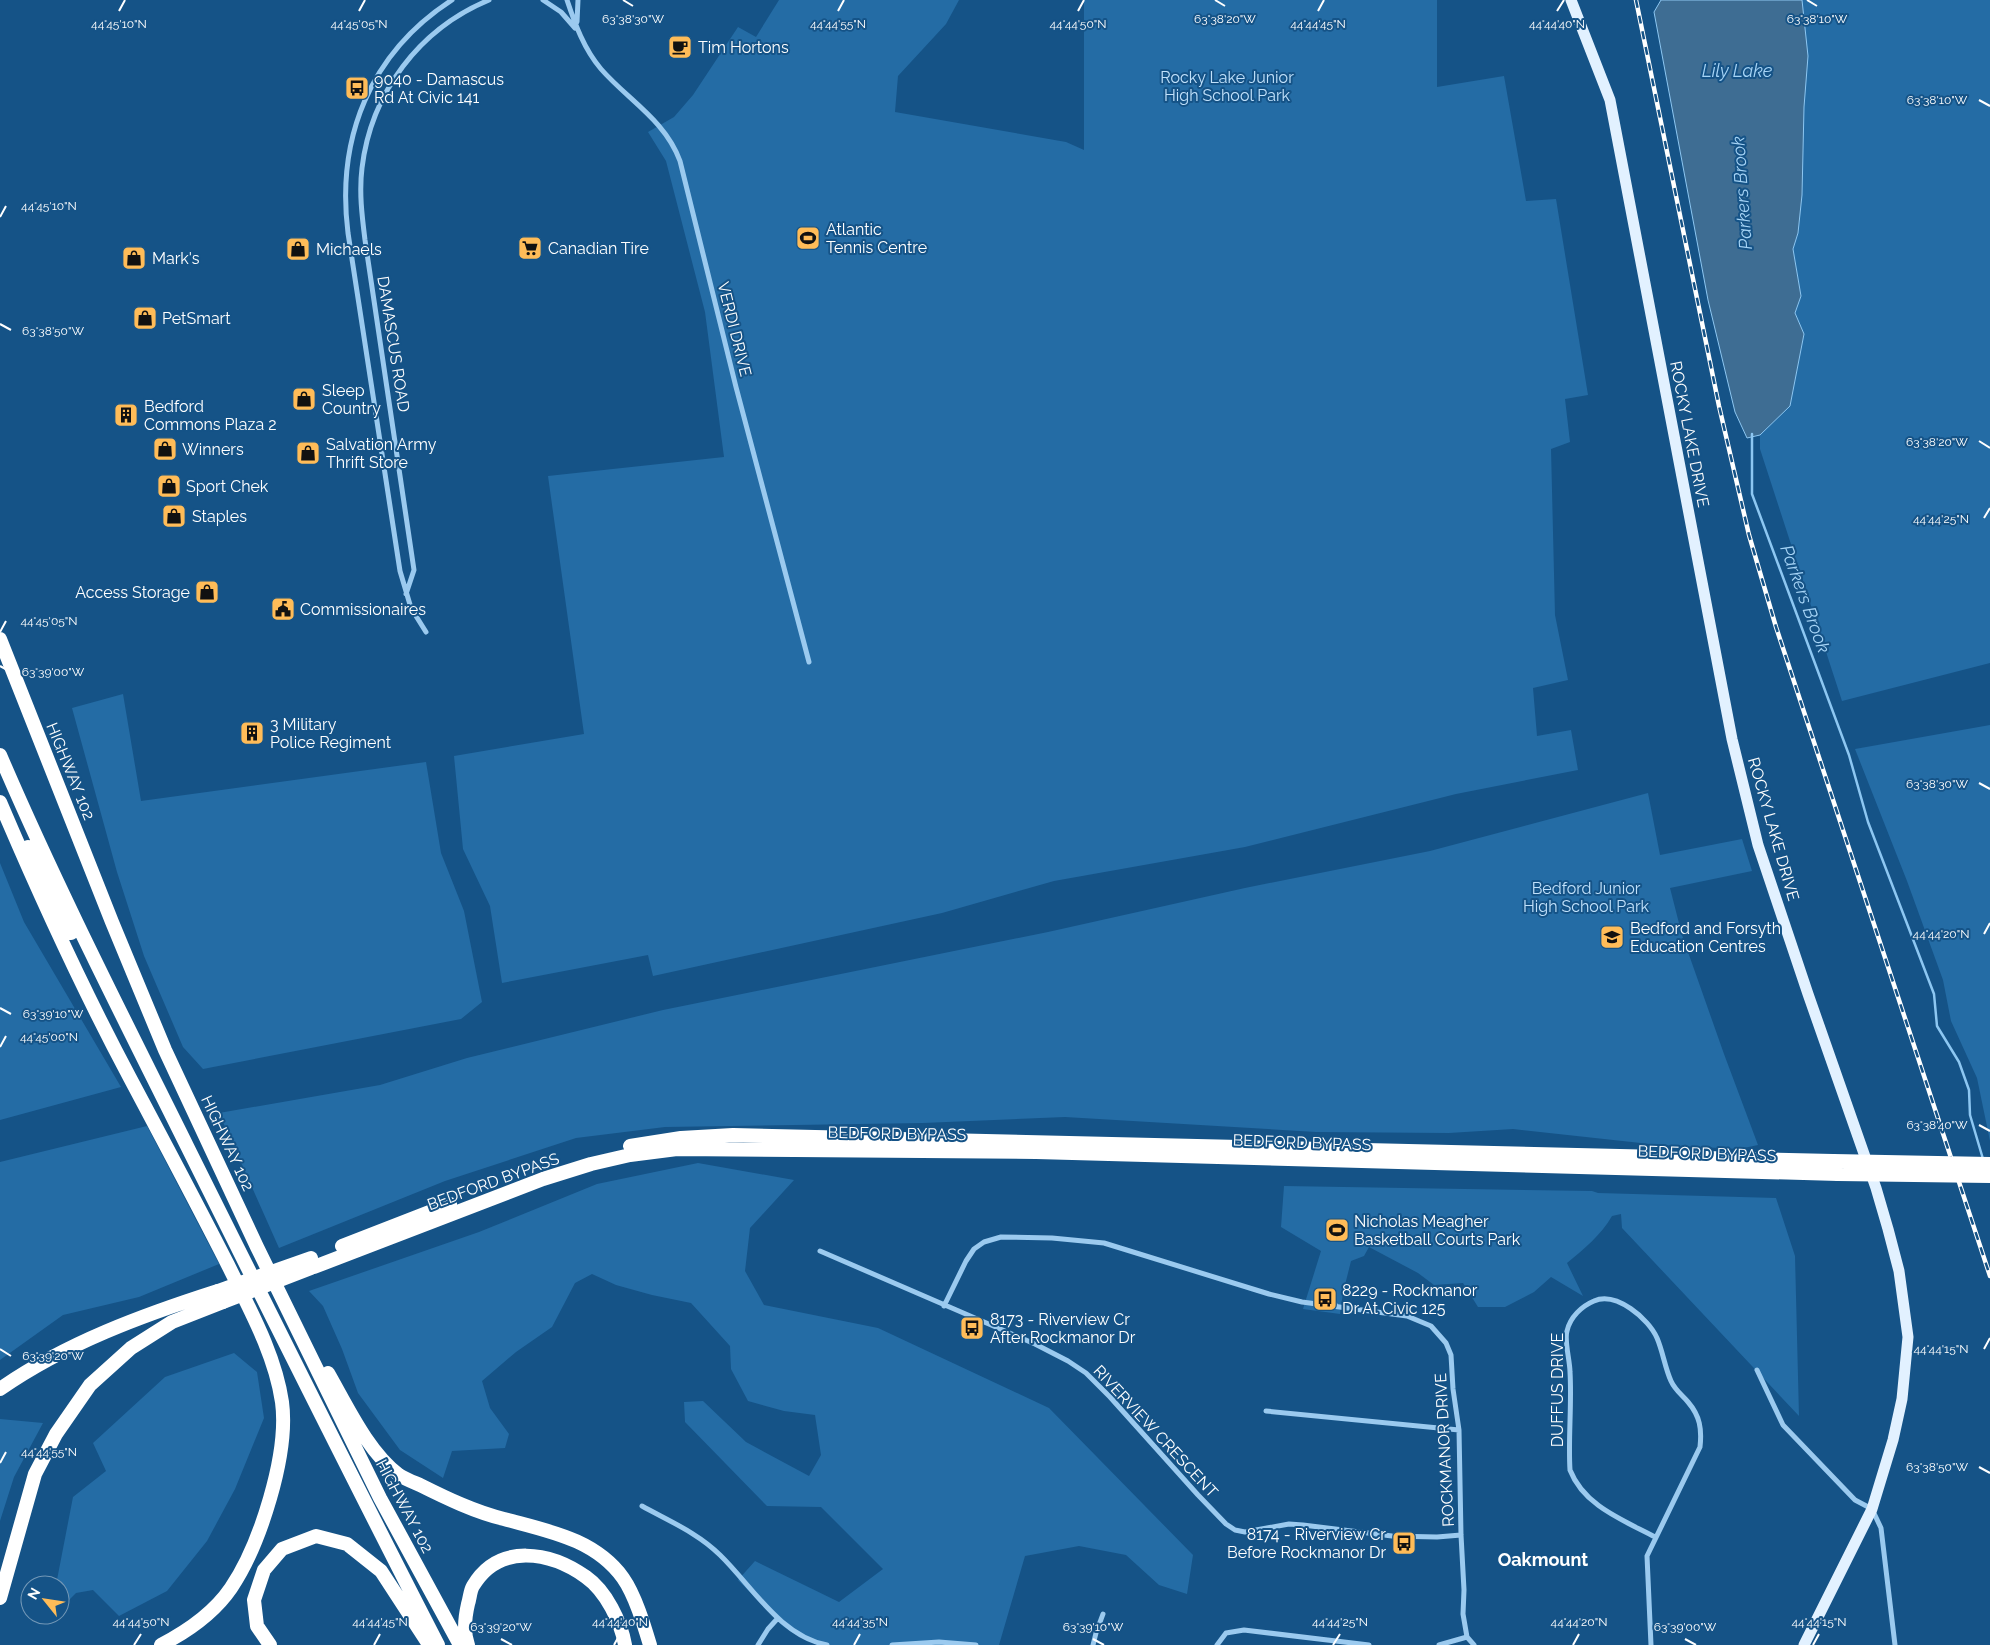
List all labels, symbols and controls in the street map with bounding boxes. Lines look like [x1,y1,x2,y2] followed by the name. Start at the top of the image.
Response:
[602,12,664,26] text: 63°38'30"W
[1194,12,1256,26] text: 63°38'20"W
[1787,12,1848,26] text: 63°38'10"W
[91,17,147,31] text: 44°45'10"N
[330,17,388,31] text: 44°45'05"N
[810,17,866,31] text: 44°44'55"N
[1050,17,1106,31] text: 44°44'50"N
[1290,17,1346,31] text: 44°44'45"N
[1529,17,1585,31] text: 44°44'40"N
[667,34,693,60] cafe icon: Tim Hortons
[698,38,789,57] place label: Tim Hortons
[1702,60,1773,81] water label: Lily Lake
[1160,68,1294,105] park label: Rocky Lake Junior High School Park
[374,70,504,107] place label: 9040 - Damascus Rd At Civic 141
[344,75,370,101] bus stop icon: 9040 - Damascus Rd At Civic 141
[1907,93,1968,107] text: 63°38'10"W
[1727,135,1756,250] water label: Parkers Brook
[21,199,77,213] text: 44°45'10"N
[826,220,927,257] place label: Atlantic Tennis Centre
[795,225,821,251] sports icon: Atlantic Tennis Centre
[517,235,543,261] supermarket icon: Canadian Tire
[285,236,311,262] shop icon: Michaels
[548,239,649,258] place label: Canadian Tire
[316,240,382,259] place label: Michaels
[121,245,147,271] shop icon: Mark's
[152,249,200,268] place label: Mark's
[373,275,414,413] street label: DAMASCUS ROAD
[714,280,756,379] street label: VERDI DRIVE
[132,305,158,331] shop icon: PetSmart
[162,309,231,328] place label: PetSmart
[22,324,84,338] text: 63°38'50"W
[1666,359,1713,509] street label: ROCKY LAKE DRIVE
[322,381,381,418] place label: Sleep Country
[291,386,317,412] shop icon: Sleep Country
[144,397,277,434] place label: Bedford Commons Plaza 2
[113,402,139,428] building icon: Bedford Commons Plaza 2
[326,435,437,472] place label: Salvation Army Thrift Store
[1906,435,1968,449] text: 63°38'20"W
[152,436,178,462] shop icon: Winners
[182,440,244,459] place label: Winners
[295,440,321,466] shop icon: Salvation Army Thrift Store
[156,473,182,499] shop icon: Sport Chek
[186,477,269,496] place label: Sport Chek
[161,503,187,529] shop icon: Staples
[192,507,247,526] place label: Staples
[1913,512,1969,526] text: 44°44'25"N
[1776,542,1835,656] water label: Parkers Brook
[194,579,220,605] shop icon: Access Storage
[75,583,190,602] place label: Access Storage
[270,596,296,622] public building icon: Commissionaires
[300,600,426,619] place label: Commissionaires
[20,614,78,628] text: 44°45'05"N
[22,665,85,679] text: 63°39'00"W
[270,715,392,752] place label: 3 Military Police Regiment
[42,720,99,823] street label: HIGHWAY 102
[239,720,265,746] building icon: 3 Military Police Regiment
[1744,755,1803,903] street label: ROCKY LAKE DRIVE
[1906,777,1968,791] text: 63°38'30"W
[1523,879,1650,916] park label: Bedford Junior High School Park
[1630,919,1781,956] place label: Bedford and Forsyth Education Centres
[1599,924,1625,950] school or university icon: Bedford and Forsyth Education Centres
[1913,927,1969,941] text: 44°44'20"N
[23,1007,84,1021] text: 63°39'10"W
[20,1030,78,1044] text: 44°45'00"N
[197,1092,258,1194] street label: HIGHWAY 102
[1906,1118,1968,1132] text: 63°38'40"W
[827,1123,967,1144] street label: BEDFORD BYPASS
[1232,1131,1372,1154] street label: BEDFORD BYPASS
[1637,1142,1777,1165] street label: BEDFORD BYPASS
[425,1149,562,1214] street label: BEDFORD BYPASS
[1354,1212,1521,1249] place label: Nicholas Meagher Basketball Courts Park
[1324,1217,1350,1243] sports icon: Nicholas Meagher Basketball Courts Park
[1342,1281,1478,1318] place label: 8229 - Rockmanor Dr At Civic 125
[1312,1286,1338,1312] bus stop icon: 8229 - Rockmanor Dr At Civic 125
[990,1310,1136,1347] place label: 8173 - Riverview Cr After Rockmanor Dr
[959,1315,985,1341] bus stop icon: 8173 - Riverview Cr After Rockmanor Dr
[1548,1332,1567,1447] street label: DUFFUS DRIVE
[1914,1342,1968,1356] text: 44°44'15"N
[22,1349,84,1363] text: 63°39'20"W
[1089,1361,1222,1501] street label: RIVERVIEW CRESCENT
[1431,1372,1458,1527] street label: ROCKMANOR DRIVE
[21,1445,77,1459] text: 44°44'55"N
[372,1456,437,1556] street label: HIGHWAY 102
[1906,1460,1968,1474] text: 63°38'50"W
[1227,1525,1386,1562] place label: 8174 - Riverview Cr Before Rockmanor Dr
[1391,1530,1417,1556] bus stop icon: 8174 - Riverview Cr Before Rockmanor Dr
[1498,1549,1588,1570] district label: Oakmount
[20,1575,70,1625] north arrow
[24,1585,43,1602] text: N
[113,1615,169,1629] text: 44°44'50"N
[352,1615,408,1629] text: 44°44'45"N
[592,1615,648,1629] text: 44°44'40"N
[832,1615,888,1629] text: 44°44'35"N
[1312,1615,1368,1629] text: 44°44'25"N
[1551,1615,1607,1629] text: 44°44'20"N
[1792,1615,1846,1629] text: 44°44'15"N
[470,1620,532,1634] text: 63°39'20"W
[1063,1620,1124,1634] text: 63°39'10"W
[1654,1620,1717,1634] text: 63°39'00"W

